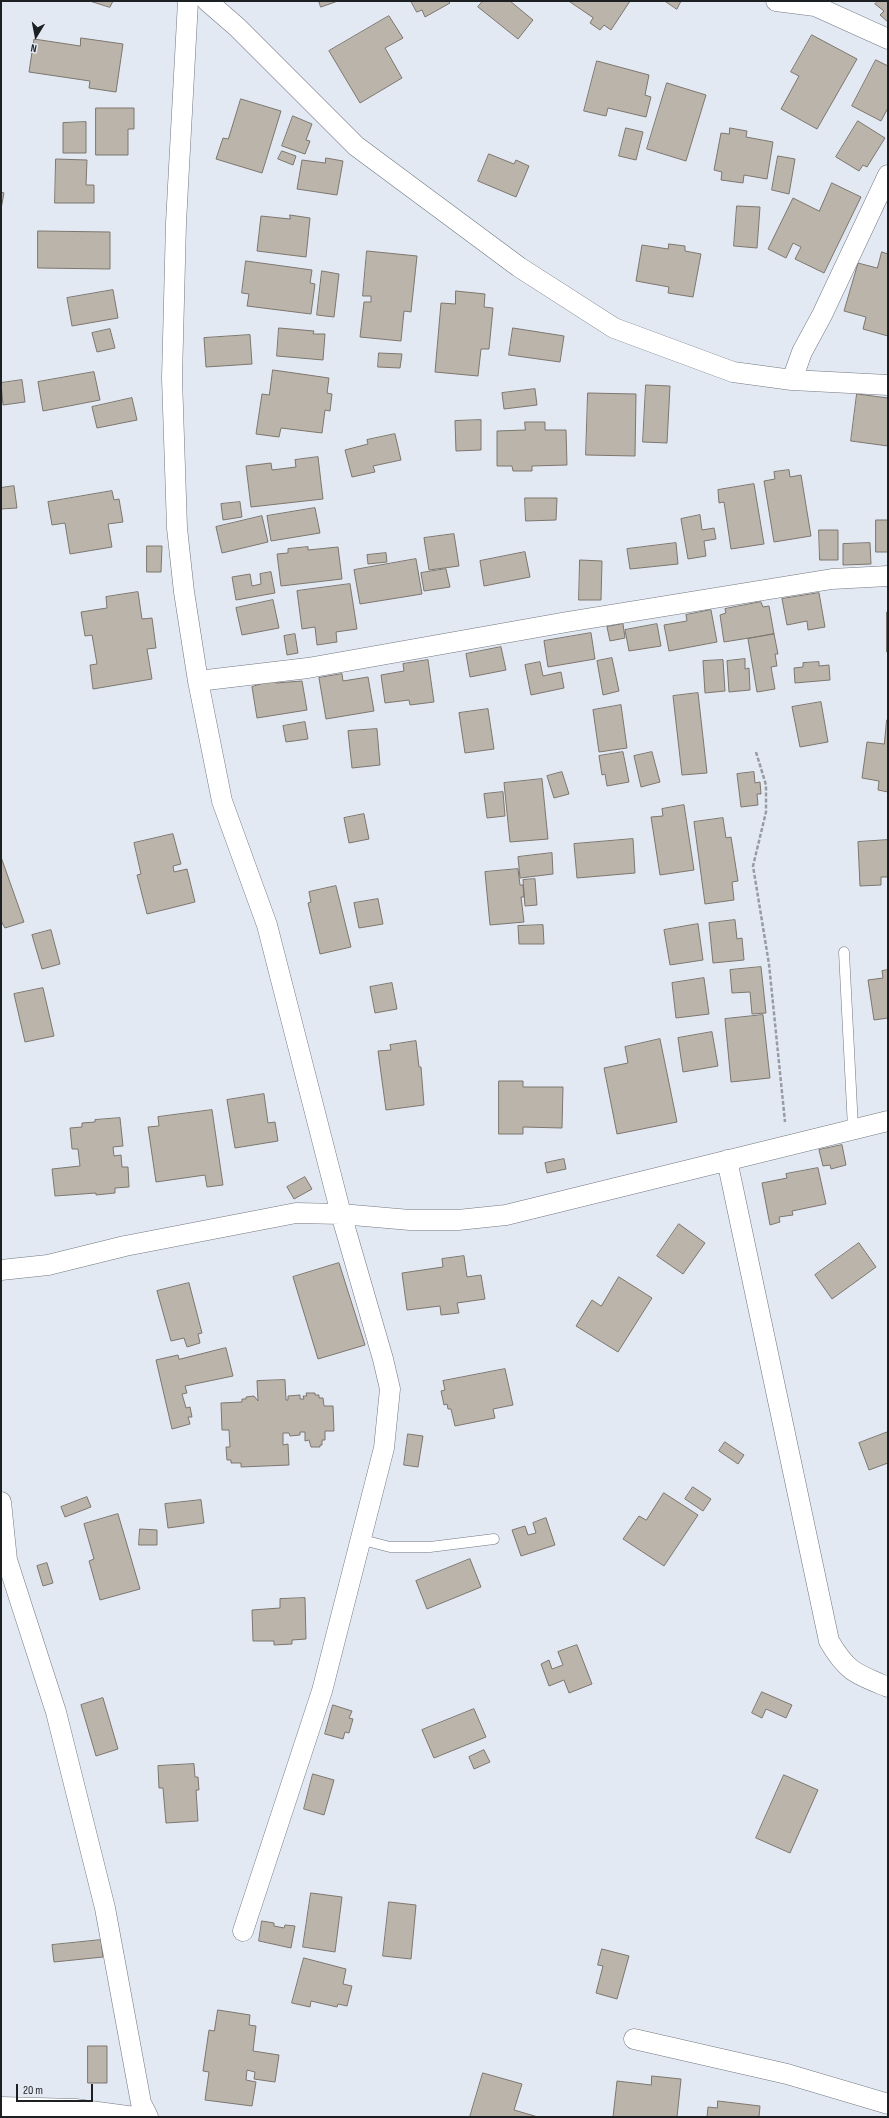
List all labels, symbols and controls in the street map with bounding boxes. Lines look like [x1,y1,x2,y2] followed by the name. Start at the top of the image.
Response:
[16,16,56,56] north arrow
[30,41,38,55] text: N
[18,2076,95,2102] scale bar
[23,2083,43,2098] text: 20 m

